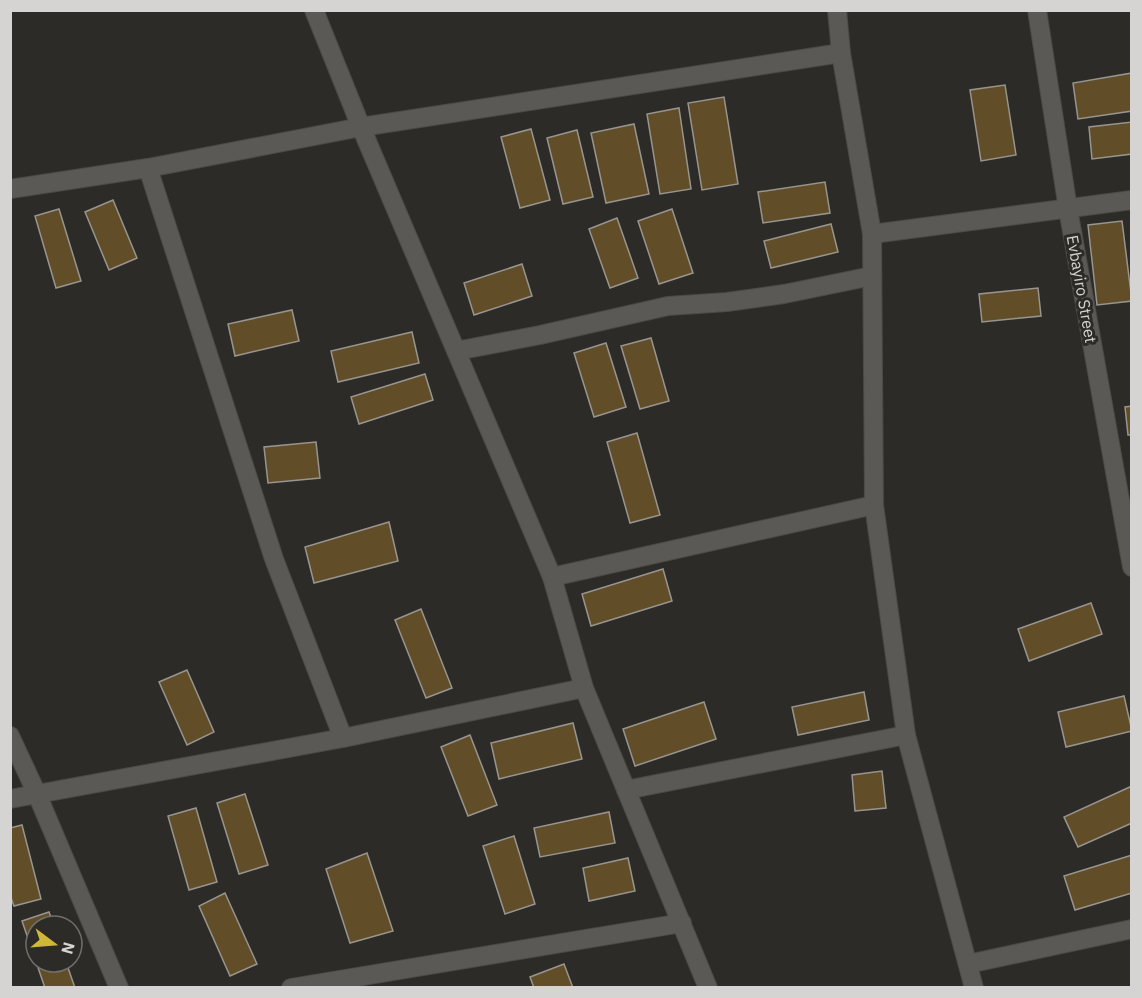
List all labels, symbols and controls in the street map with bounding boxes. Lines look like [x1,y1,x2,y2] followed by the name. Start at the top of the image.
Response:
[1063,233,1101,345] street label: Evbayiro Street
[24,914,84,974] north arrow
[57,940,80,956] text: N

